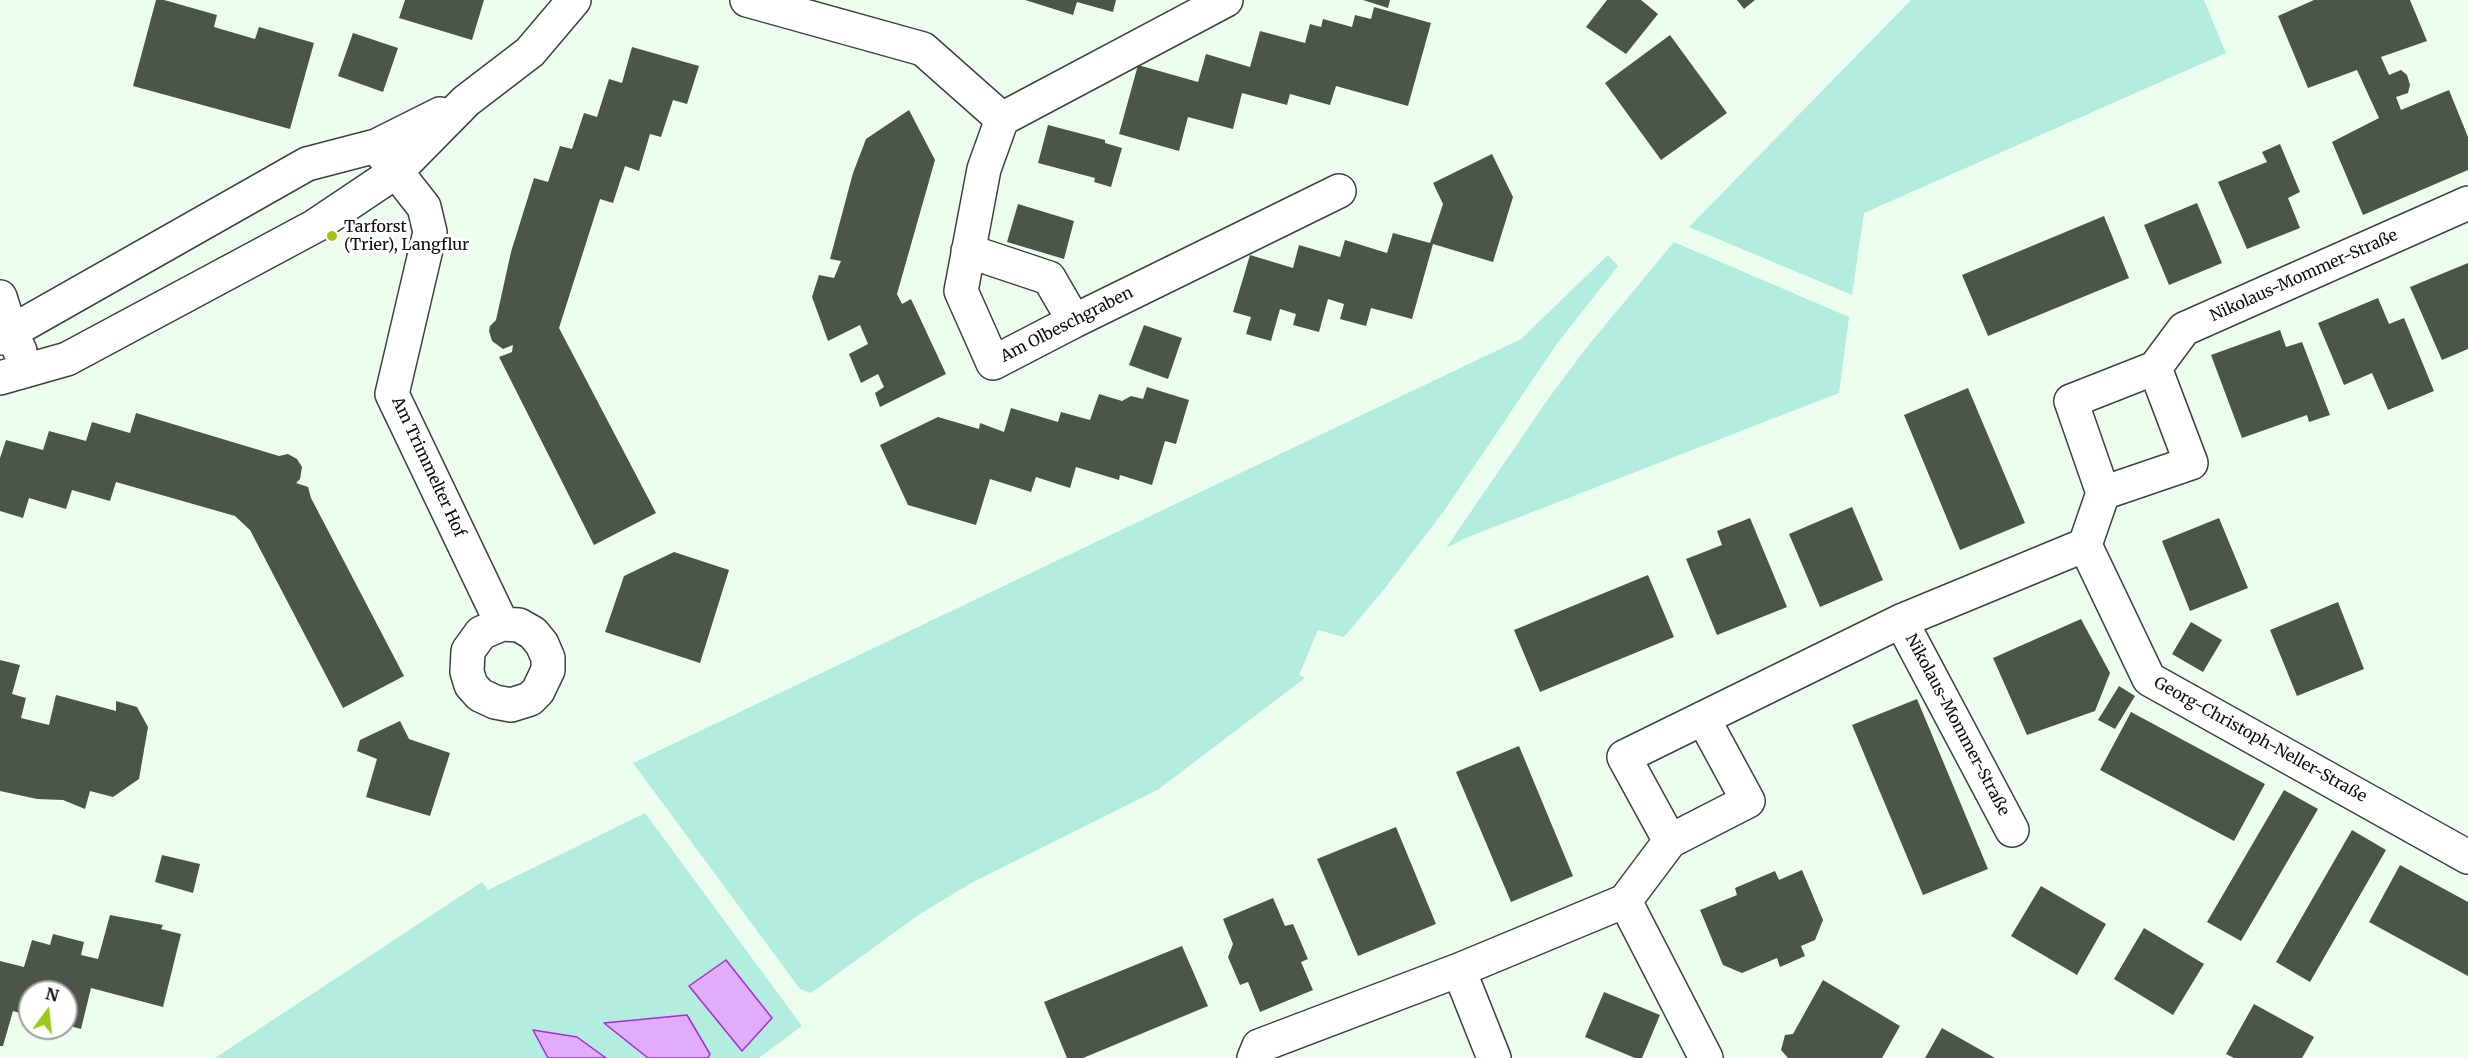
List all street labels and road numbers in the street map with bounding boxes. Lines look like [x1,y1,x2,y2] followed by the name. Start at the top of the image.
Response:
[2207,226,2401,326] street label: Nikolaus-Mommer-Straße
[998,283,1136,367] street label: Am Olbeschgraben
[387,394,469,540] street label: Am Trimmelter Hof
[1901,631,2013,819] street label: Nikolaus-Mommer-Straße
[2150,673,2370,807] street label: Georg-Christoph-Neller-Straße

